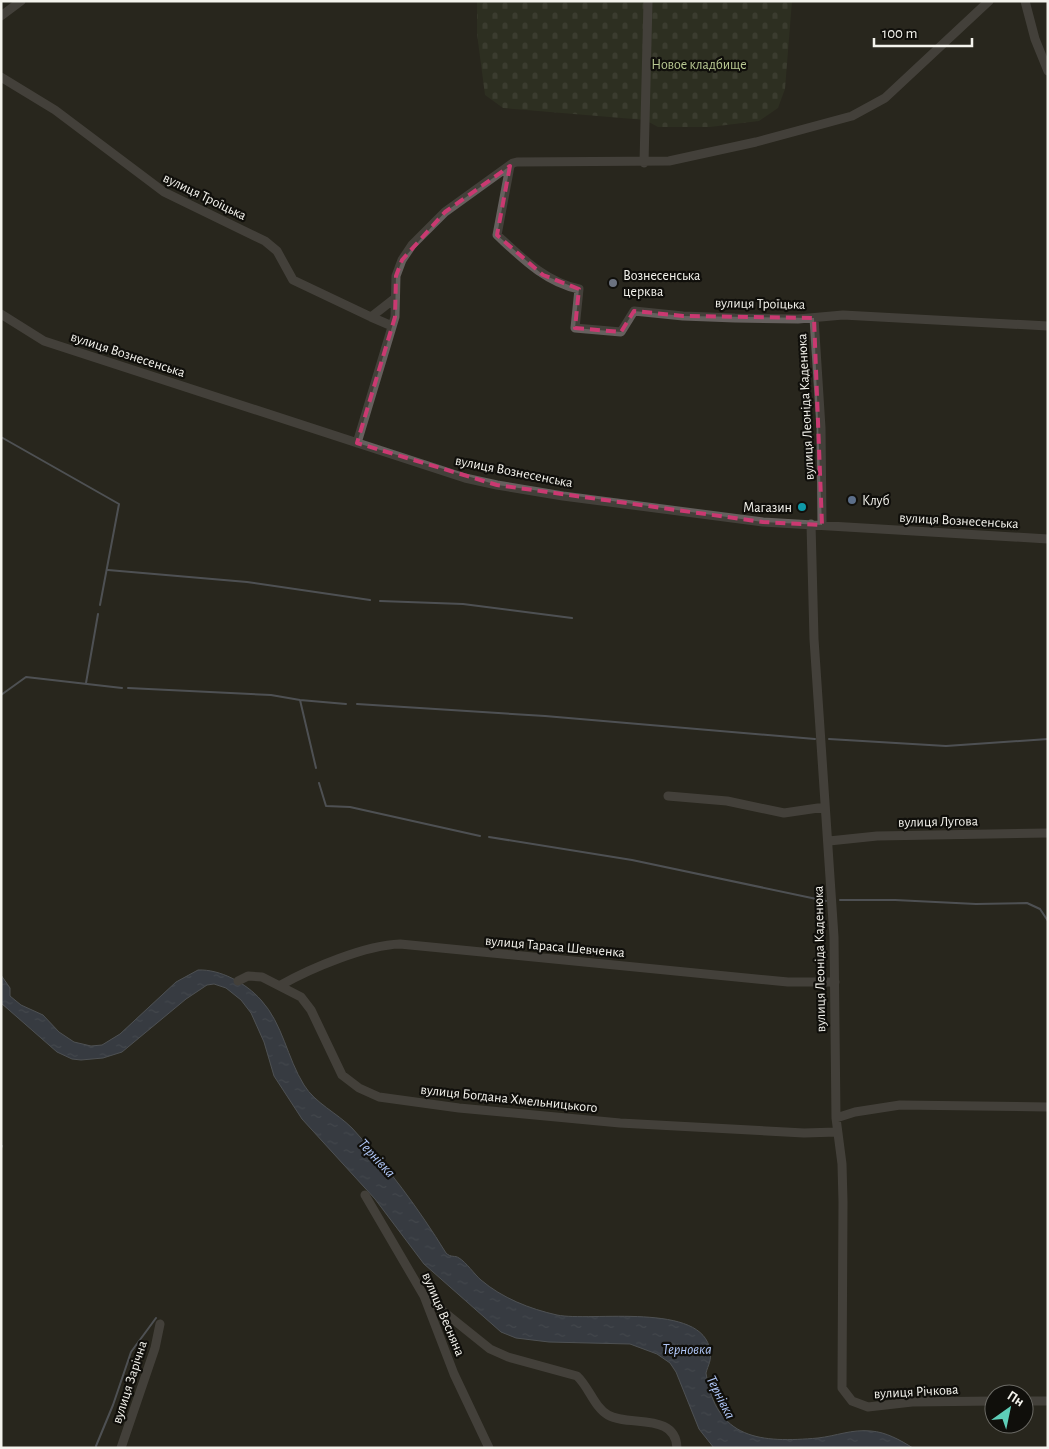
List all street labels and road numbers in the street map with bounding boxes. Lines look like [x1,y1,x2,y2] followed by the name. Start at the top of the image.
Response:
[161,171,249,223] street label: вулиця Троїцька
[715,296,806,312] street label: вулиця Троїцька
[69,330,187,380] street label: вулиця Вознесенська
[795,333,817,481] street label: вулиця Леоніда Каденюка
[454,454,574,490] street label: вулиця Вознесенська
[899,511,1020,531] street label: вулиця Вознесенська
[898,814,979,830] street label: вулиця Лугова
[812,885,828,1032] street label: вулиця Леоніда Каденюка
[484,934,626,960] street label: вулиця Тараса Шевченка
[420,1083,598,1115] street label: вулиця Богдана Хмельницького
[419,1270,467,1359] street label: вулиця Весняна
[110,1339,150,1426] street label: вулиця Зарічна
[873,1383,959,1401] street label: вулиця Річкова

